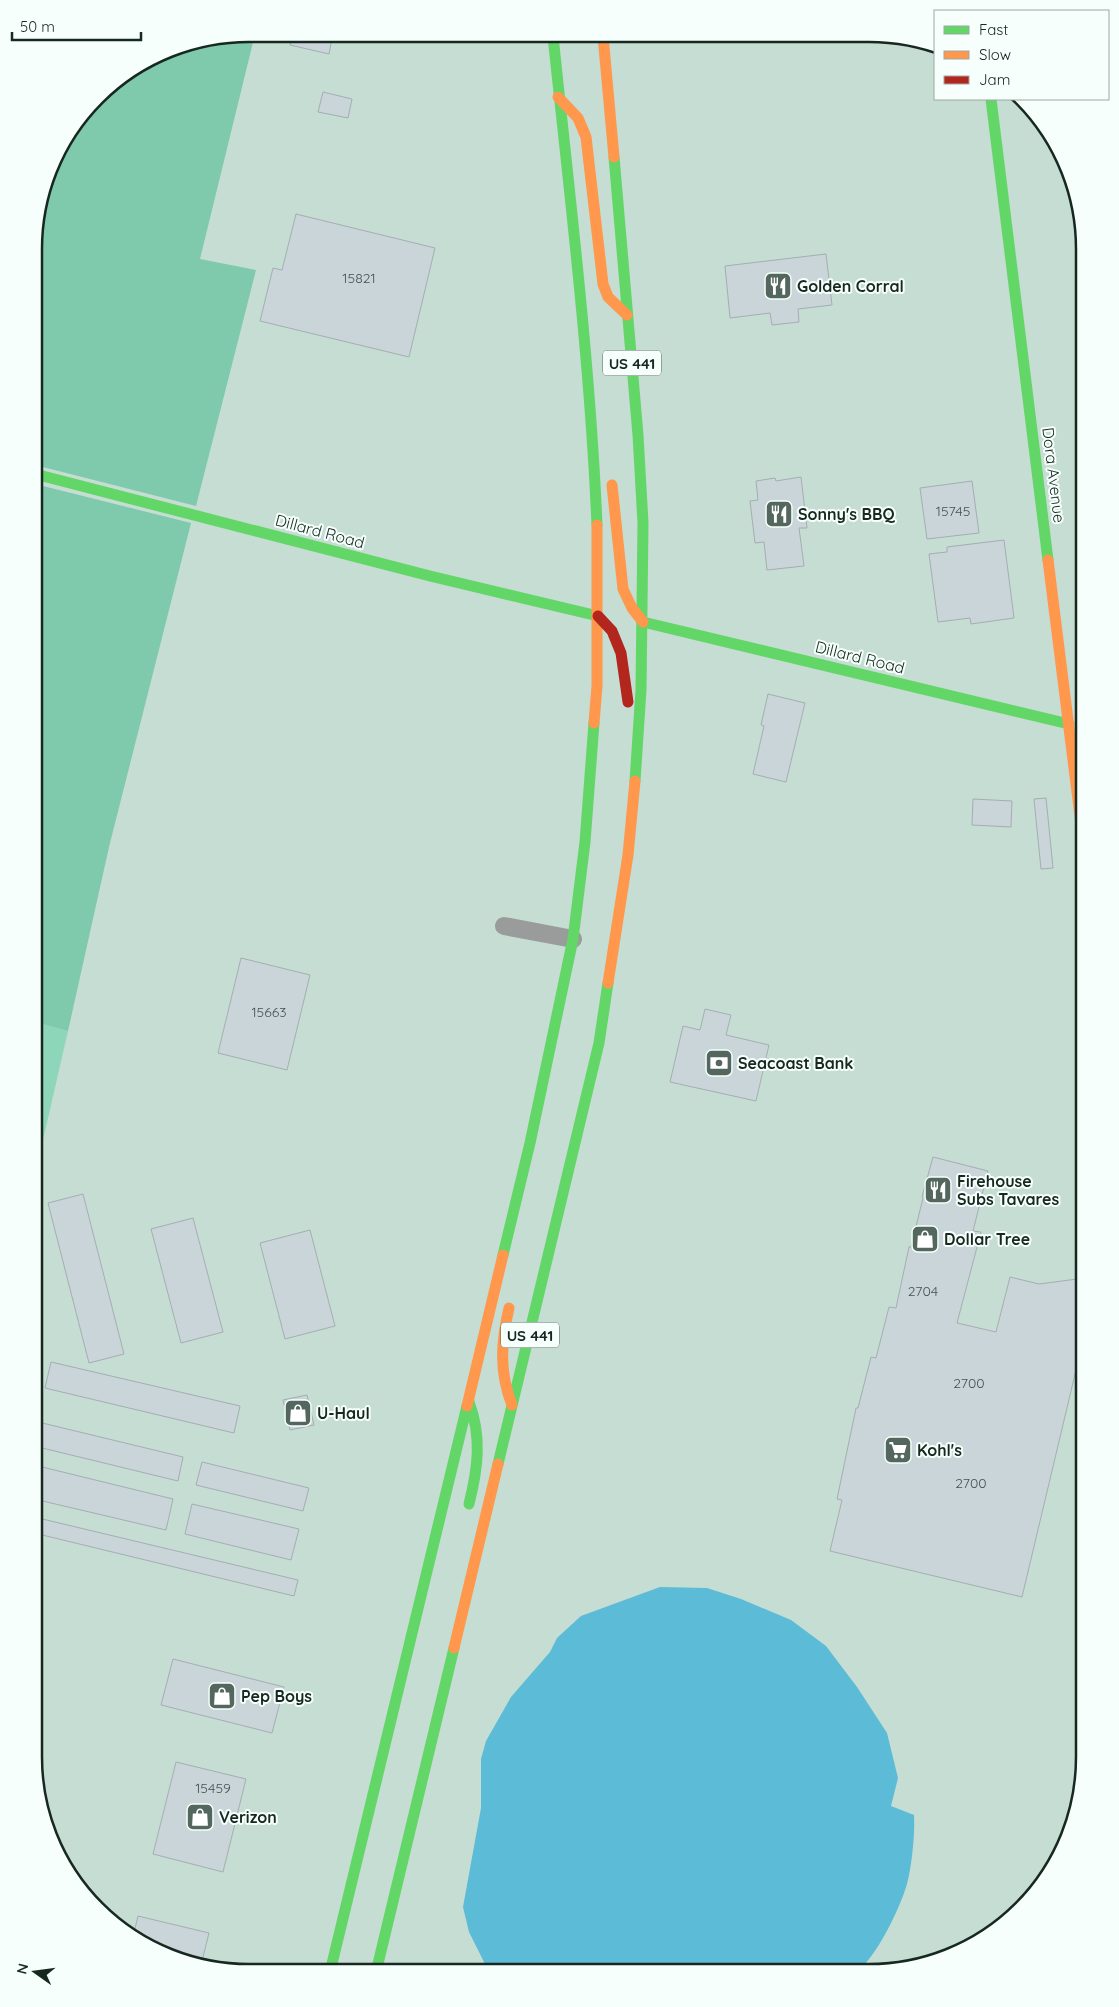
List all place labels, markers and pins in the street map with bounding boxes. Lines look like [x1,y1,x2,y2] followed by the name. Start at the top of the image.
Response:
[763,271,793,301] restaurant icon: Golden Corral
[797,276,904,296] place label: Golden Corral
[764,499,794,529] restaurant icon: Sonny's BBQ
[798,504,895,524] place label: Sonny's BBQ
[704,1048,734,1078] bank icon: Seacoast Bank
[738,1053,853,1073] place label: Seacoast Bank
[957,1171,1059,1209] place label: Firehouse Subs Tavares
[923,1175,953,1205] restaurant icon: Firehouse Subs Tavares
[910,1224,940,1254] shop icon: Dollar Tree
[944,1229,1030,1249] place label: Dollar Tree
[283,1398,313,1428] shop icon: U-Haul
[317,1403,370,1423] place label: U-Haul
[883,1435,913,1465] supermarket icon: Kohl's
[917,1440,962,1460] place label: Kohl's
[207,1681,237,1711] shop icon: Pep Boys
[241,1686,312,1706] place label: Pep Boys
[185,1802,215,1832] shop icon: Verizon
[219,1807,277,1827] place label: Verizon

